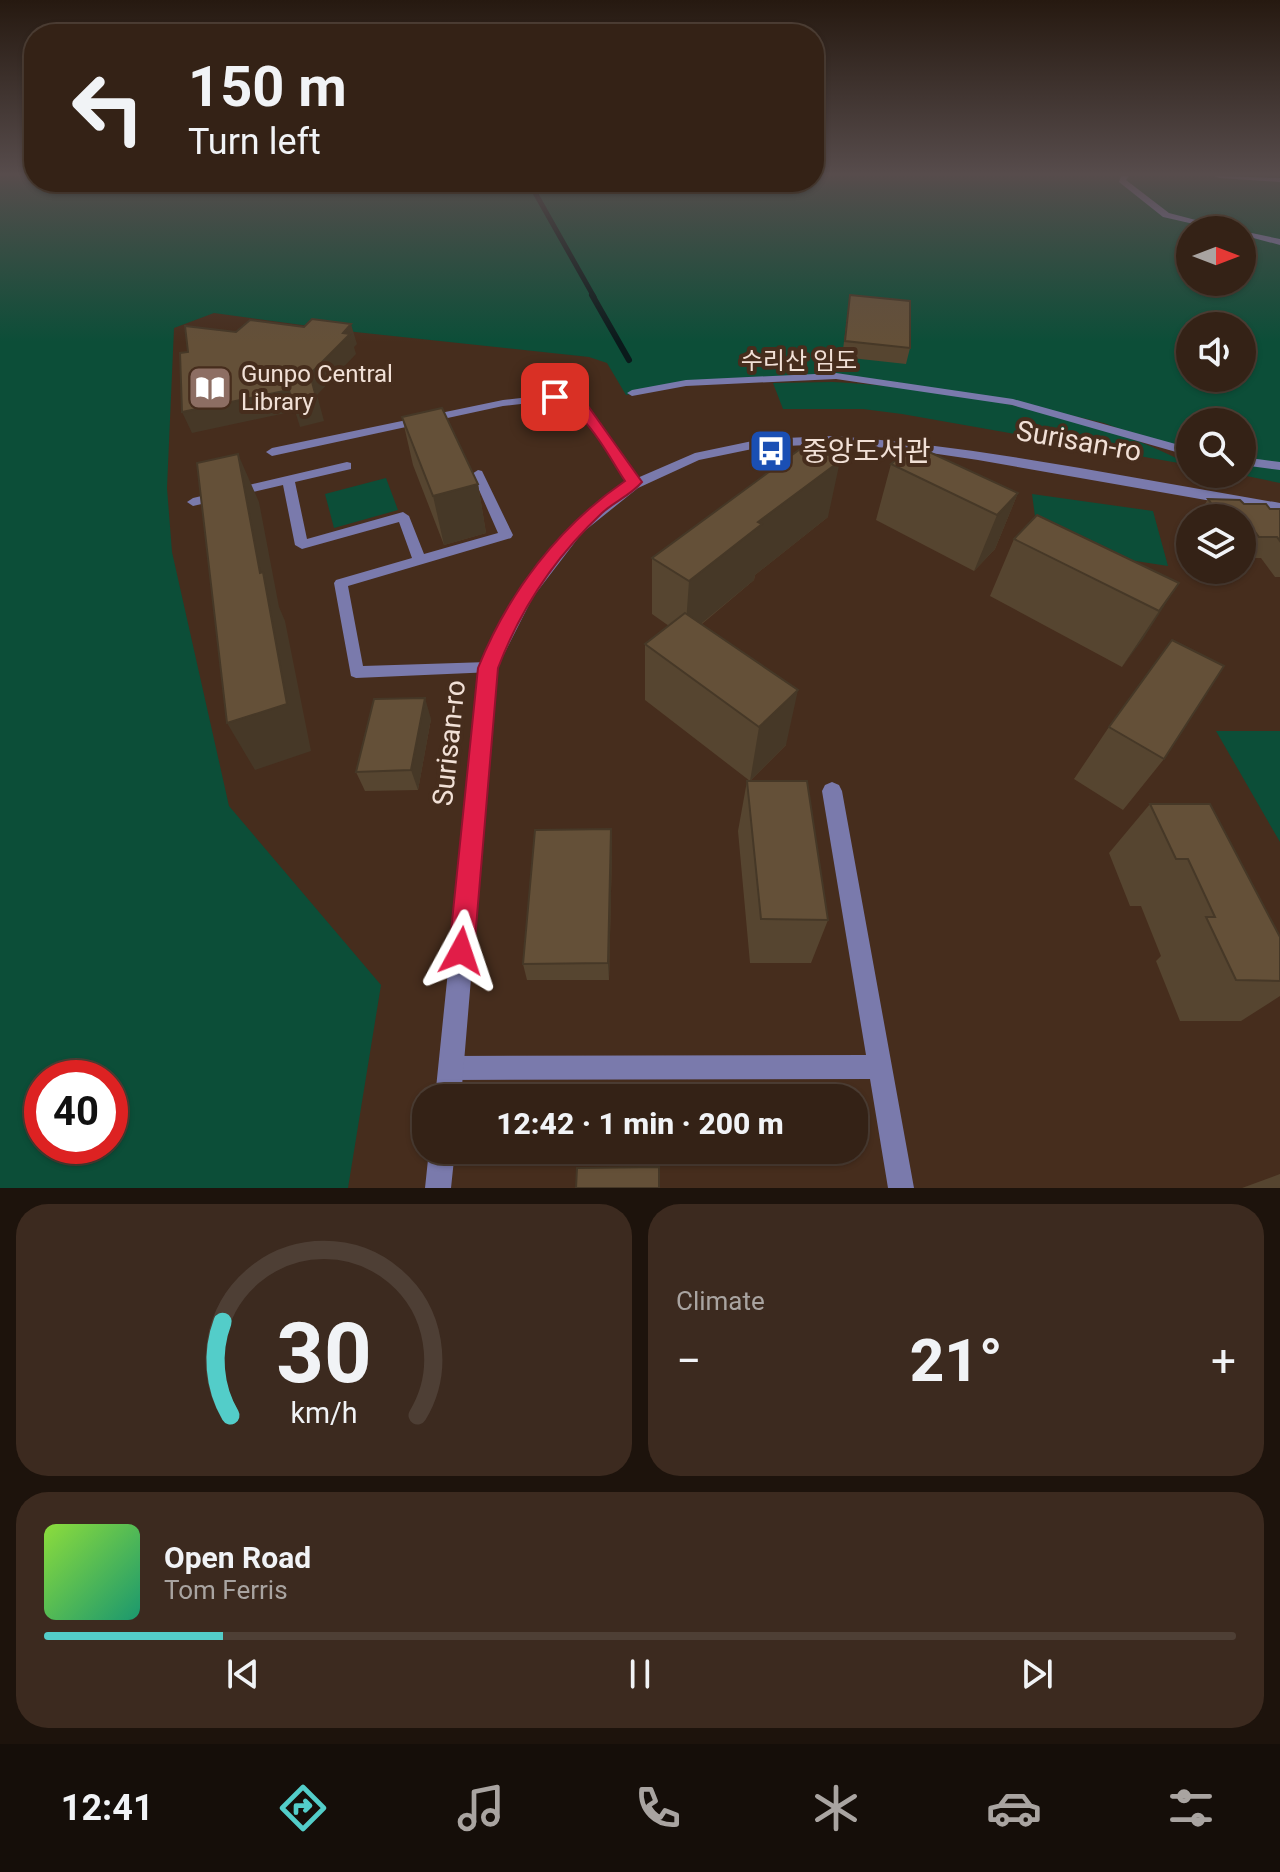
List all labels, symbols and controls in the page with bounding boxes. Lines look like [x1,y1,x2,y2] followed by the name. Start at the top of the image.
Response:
[188,54,347,120] text: 150 m
[56,56,160,160] icon: left
[188,121,321,163] text: Turn left
[1176,216,1256,296] north arrow
[1176,216,1256,584] map controls
[1176,312,1256,392] button: sound
[741,347,857,375] street label: 수리산 임도
[241,360,393,416] place label: Gunpo Central Library
[521,363,589,431] pin
[186,364,234,412] library icon: Gunpo Central Library
[533,375,577,419] icon: arrive
[1176,408,1256,488] button: search
[1014,414,1144,468] street label: Surisan-ro
[747,427,795,475] bus stop icon: 중앙도서관
[802,435,931,468] place label: 중앙도서관
[1176,504,1256,584] button: layers
[426,678,472,808] street label: Surisan-ro
[419,909,503,993] position arrow
[24,1060,128,1164] speed limit sign: 40
[496,1106,784,1141] text: 12:42 · 1 min · 200 m
[676,1286,765,1316] text: Climate
[276,1305,372,1402] text: 30
[910,1325,1003,1396] text: 21°
[676,1335,701,1387] text: −
[1211,1335,1236,1387] text: +
[290,1396,358,1430] text: km/h
[164,1540,311,1575] text: Open Road
[164,1575,288,1605] text: Tom Ferris
[221,1652,265,1696] icon: previous
[618,1652,662,1696] icon: pause
[1015,1652,1059,1696] icon: next
[275,1780,331,1836] icon: directions
[453,1780,509,1836] icon: music
[630,1780,686,1836] icon: phone
[808,1780,864,1836] icon: climate
[986,1780,1042,1836] icon: car
[1163,1780,1219,1836] icon: filters
[61,1787,154,1829] text: 12:41

